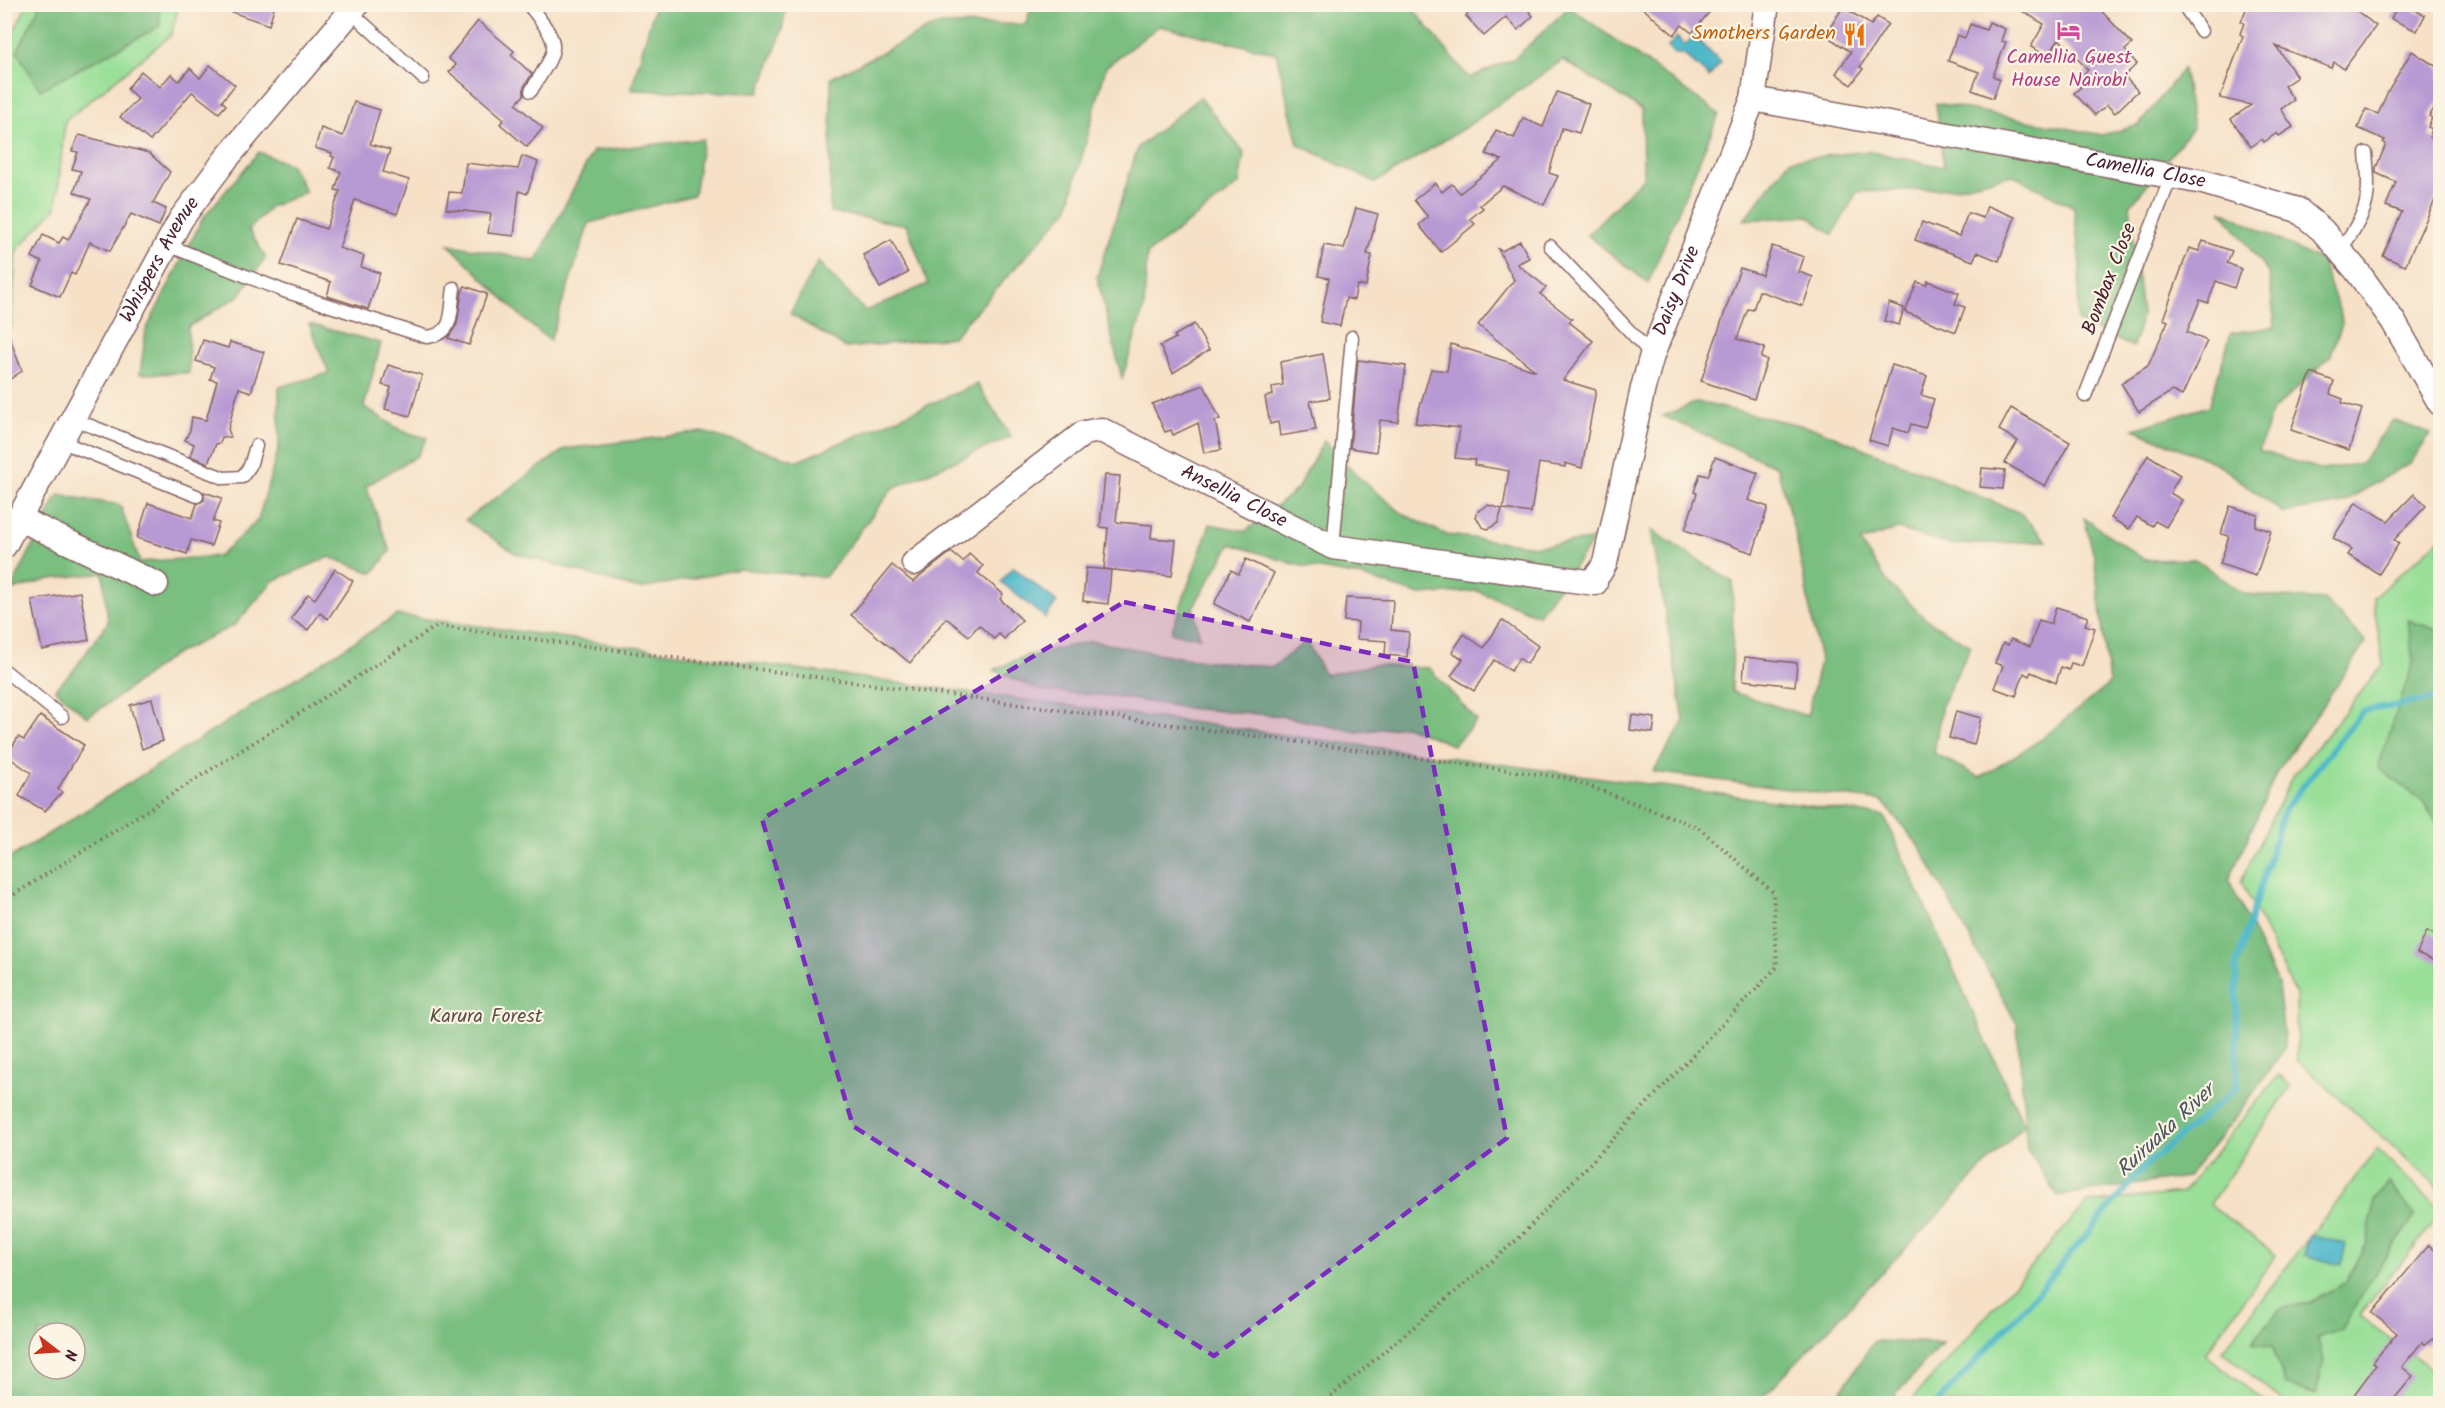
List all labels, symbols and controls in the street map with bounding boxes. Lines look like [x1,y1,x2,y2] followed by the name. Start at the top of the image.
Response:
[2056,17,2082,43] hotel icon: Camellia Guest House Nairobi
[1692,18,1836,50] place label: Smothers Garden
[1841,21,1867,47] restaurant icon: Smothers Garden
[2006,42,2132,97] place label: Camellia Guest House Nairobi
[2083,145,2208,198] street label: Camellia Close
[112,190,208,329] street label: Whispers Avenue
[2074,218,2146,340] street label: Bombax Close
[1645,241,1709,341] street label: Daisy Drive
[1175,457,1293,537] street label: Ansellia Close
[430,1001,543,1033] park label: Karura Forest
[2109,1074,2226,1186] water label: Ruiruaka River
[27,1321,87,1381] north arrow
[56,1346,83,1363] text: N

